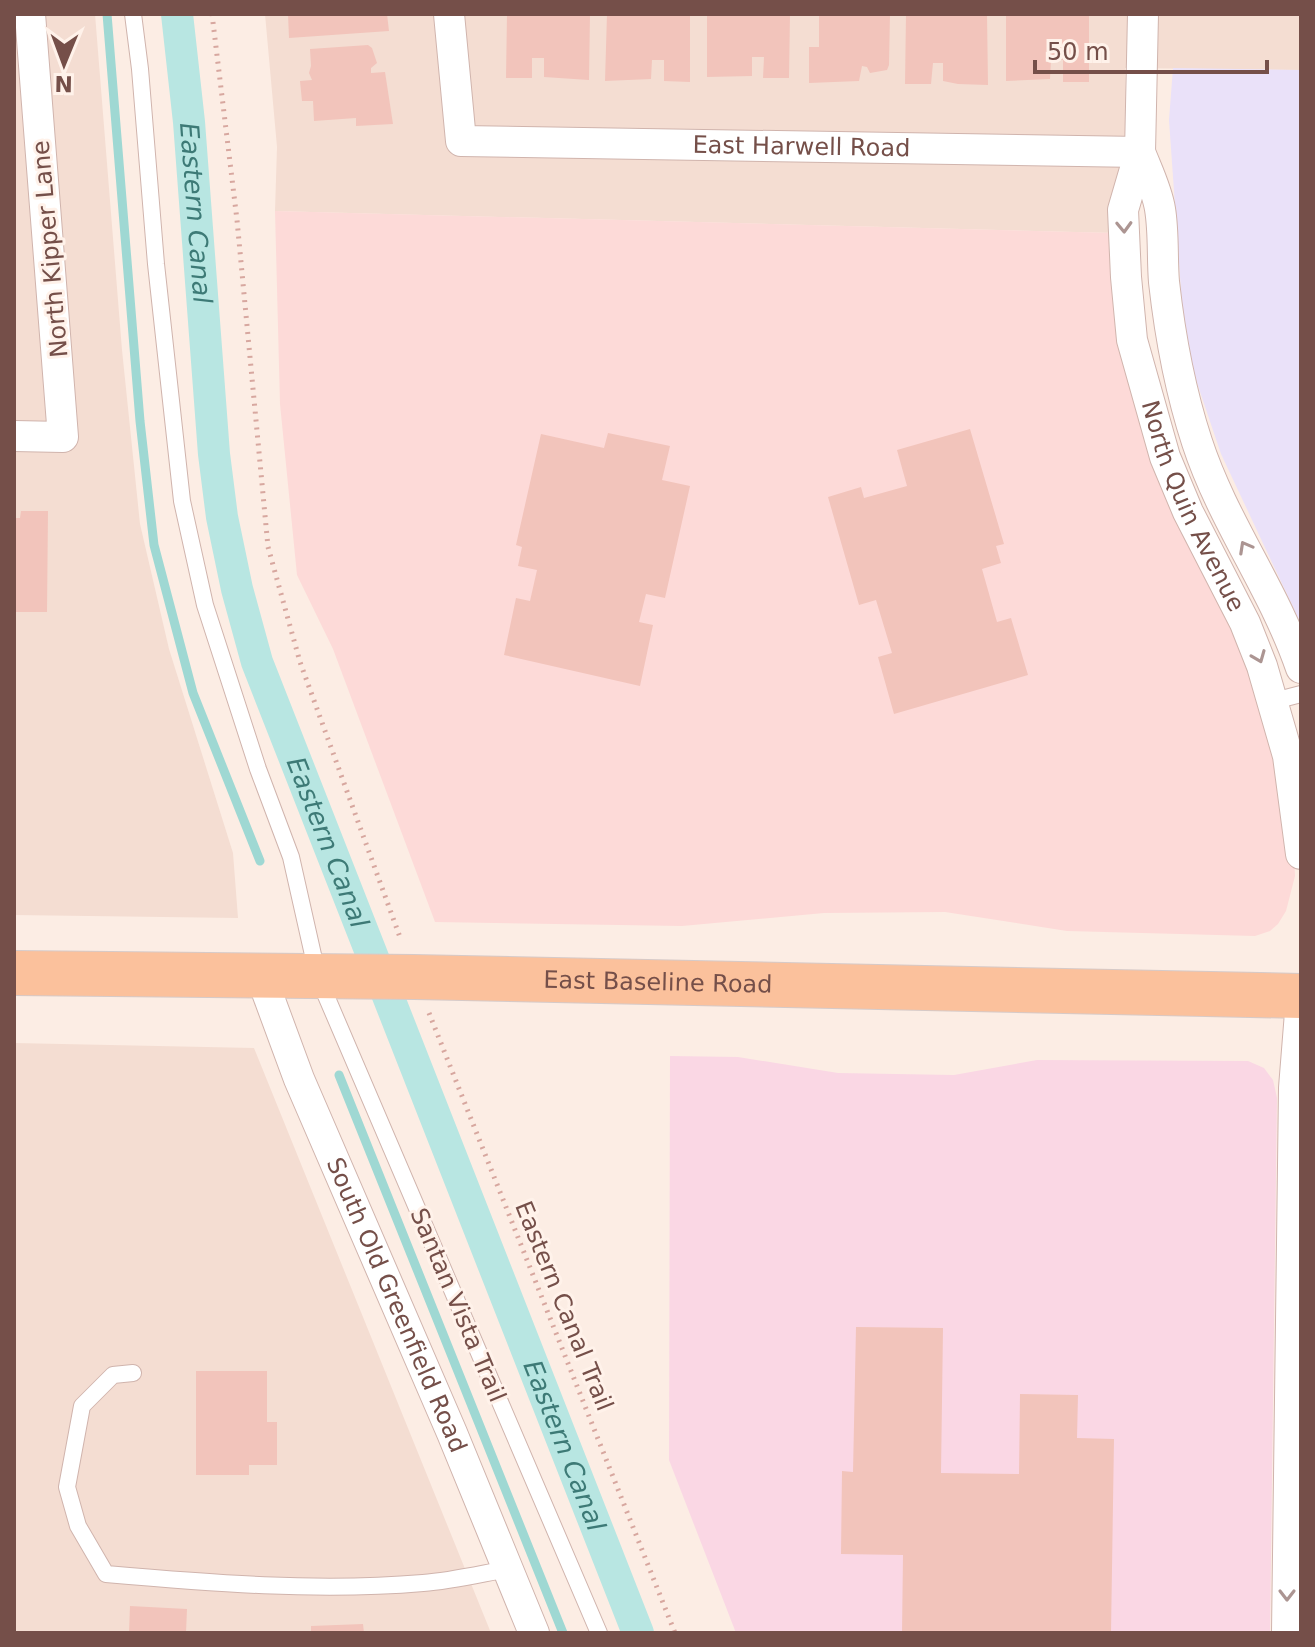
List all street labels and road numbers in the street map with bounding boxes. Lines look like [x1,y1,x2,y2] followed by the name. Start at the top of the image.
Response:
[692,131,910,162] street label: East Harwell Road
[27,139,73,359] street label: North Kipper Lane
[1136,397,1251,616] street label: North Quin Avenue
[543,966,773,999] street label: East Baseline Road
[321,1153,472,1457] street label: South Old Greenfield Road
[509,1197,619,1415] street label: Eastern Canal Trail
[404,1204,512,1406] street label: Santan Vista Trail

